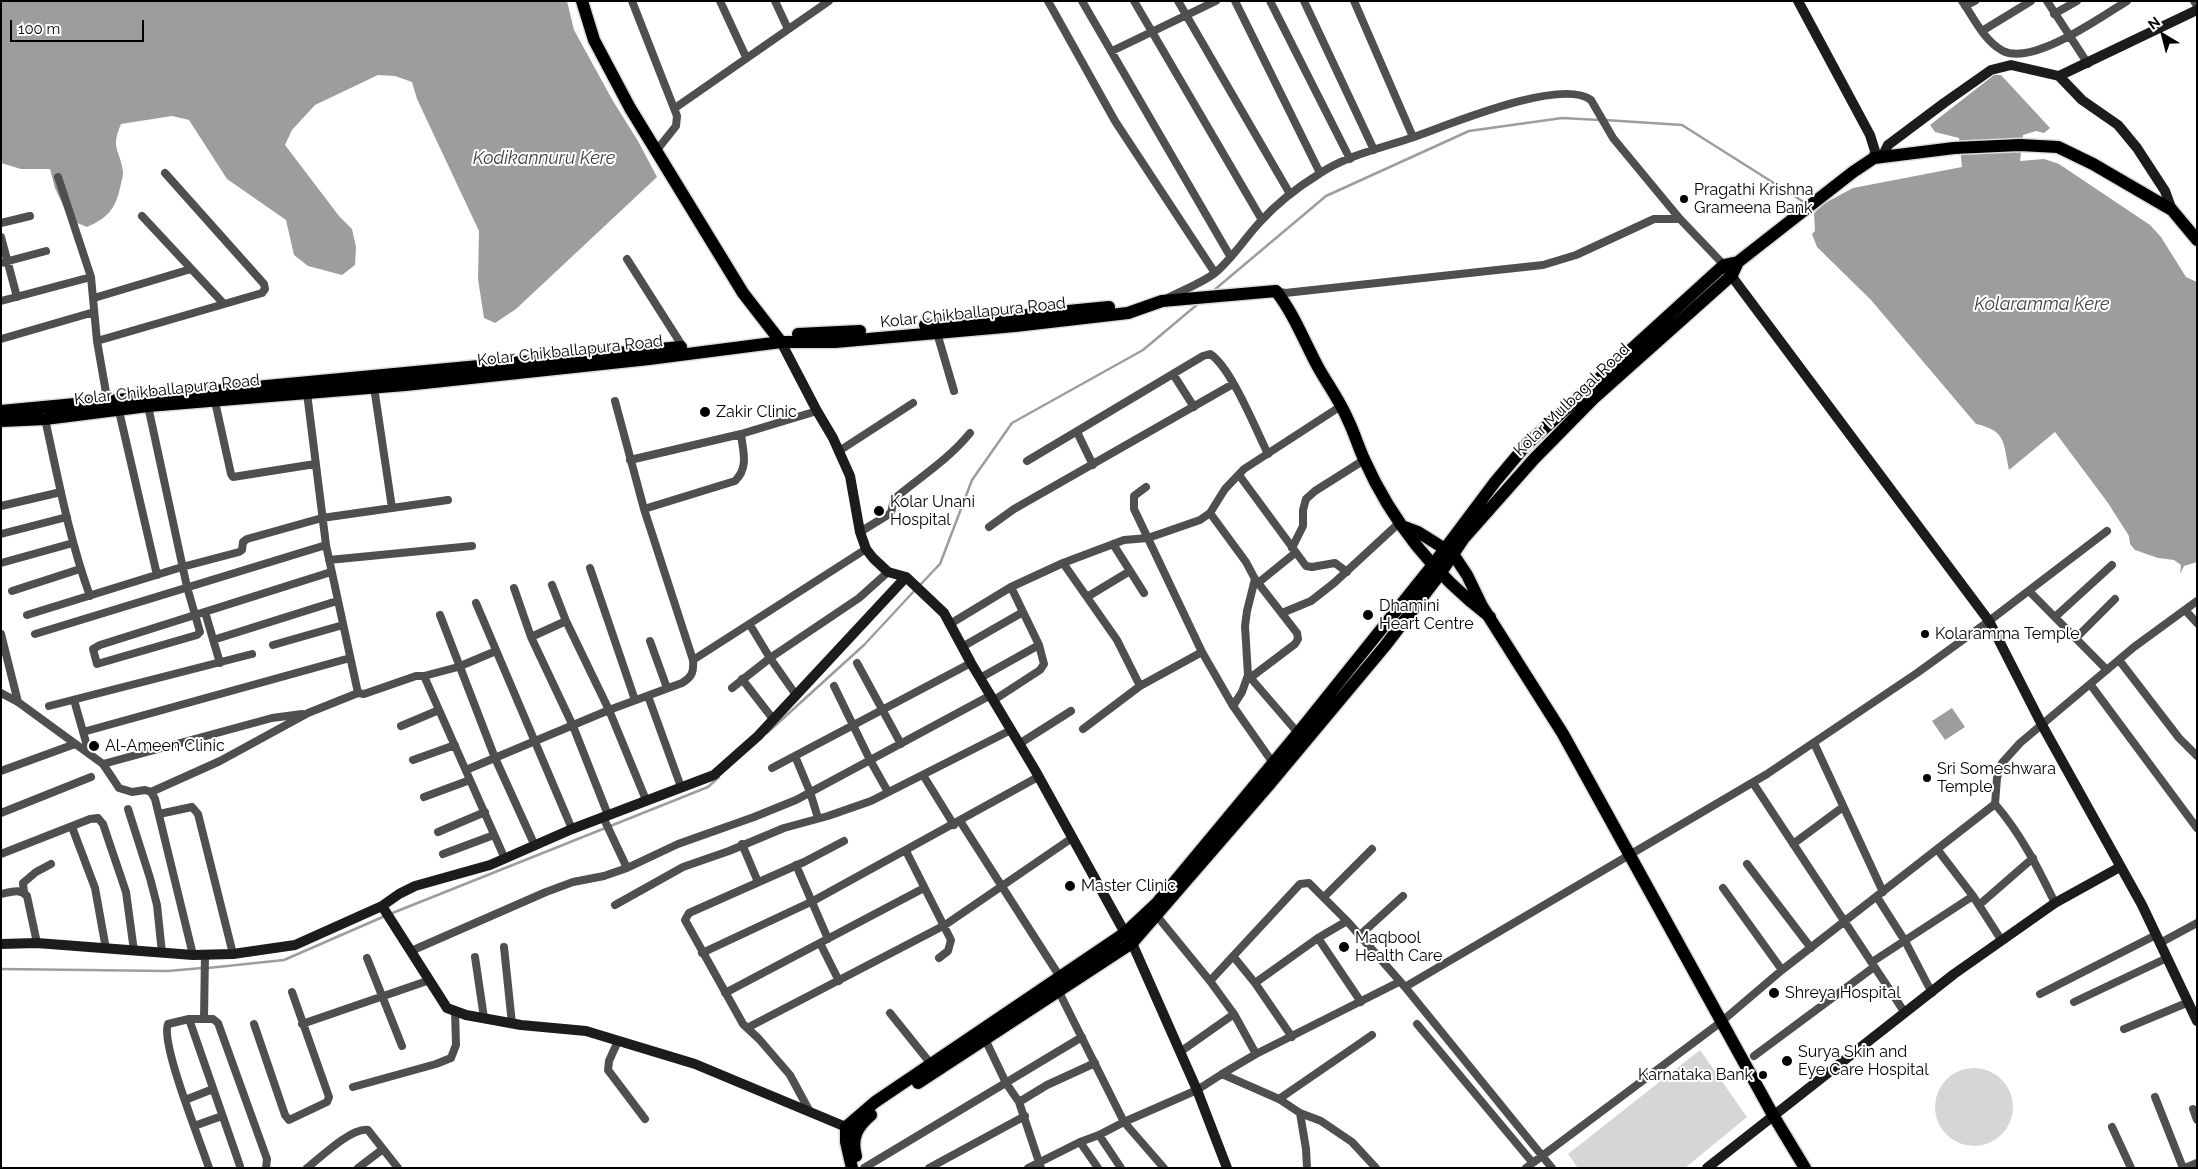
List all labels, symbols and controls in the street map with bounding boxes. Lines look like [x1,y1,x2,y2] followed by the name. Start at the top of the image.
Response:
[12,10,146,42] scale bar
[2138,10,2188,60] north arrow
[2145,13,2163,33] text: N
[18,20,60,38] text: 100 m
[473,148,615,170] water label: Kodikannuru Kere
[1694,180,1814,218] place label: Pragathi Krishna Grameena Bank
[1678,193,1690,205] marker: Pragathi Krishna Grameena Bank
[879,294,1067,332] street label: Kolar Chikballapura Road
[1974,294,2110,316] water label: Kolaramma Kere
[476,332,664,370] street label: Kolar Chikballapura Road
[1510,340,1634,460] street label: Kolar Mulbagal Road
[73,371,261,409] street label: Kolar Chikballapura Road
[716,402,797,422] place label: Zakir Clinic
[698,405,712,419] marker: Zakir Clinic
[890,492,975,530] place label: Kolar Unani Hospital
[872,504,886,518] marker: Kolar Unani Hospital
[1379,596,1474,634] place label: Dhamini Heart Centre
[1361,608,1375,622] marker: Dhamini Heart Centre
[1935,624,2080,644] place label: Kolaramma Temple
[1919,628,1931,640] marker: Kolaramma Temple
[105,736,225,756] place label: Al-Ameen Clinic
[87,739,101,753] marker: Al-Ameen Clinic
[1937,759,2056,797] place label: Sri Someshwara Temple
[1921,772,1933,784] marker: Sri Someshwara Temple
[1081,876,1176,896] place label: Master Clinic
[1063,879,1077,893] marker: Master Clinic
[1355,928,1442,966] place label: Maqbool Health Care
[1337,940,1351,954] marker: Maqbool Health Care
[1785,983,1901,1003] place label: Shreya Hospital
[1767,986,1781,1000] marker: Shreya Hospital
[1798,1042,1929,1080] place label: Surya Skin and Eye Care Hospital
[1780,1054,1794,1068] marker: Surya Skin and Eye Care Hospital
[1638,1065,1753,1085] place label: Karnataka Bank
[1757,1069,1769,1081] marker: Karnataka Bank

